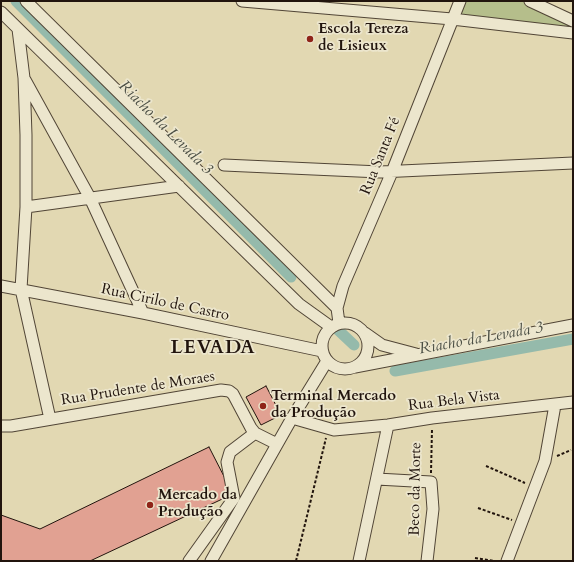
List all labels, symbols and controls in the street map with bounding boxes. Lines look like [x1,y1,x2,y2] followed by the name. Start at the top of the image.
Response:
[318,21,409,56] place label: Escola Tereza de Lisieux
[305,34,315,44] marker: Escola Tereza de Lisieux
[114,77,216,179] water label: Riacho da Levada 3
[357,114,405,198] street label: Rua Santa Fé
[99,281,231,325] street label: Rua Cirilo de Castro
[418,319,544,359] water label: Riacho da Levada 3
[170,338,256,360] district label: LEVADA
[60,368,216,410] street label: Rua Prudente de Moraes
[407,386,501,416] street label: Rua Bela Vista
[271,388,396,423] place label: Terminal Mercado da Produção
[258,401,268,411] marker: Terminal Mercado da Produção
[406,442,426,536] street label: Beco da Morte
[158,487,237,522] place label: Mercado da Produção
[145,500,155,510] marker: Mercado da Produção

